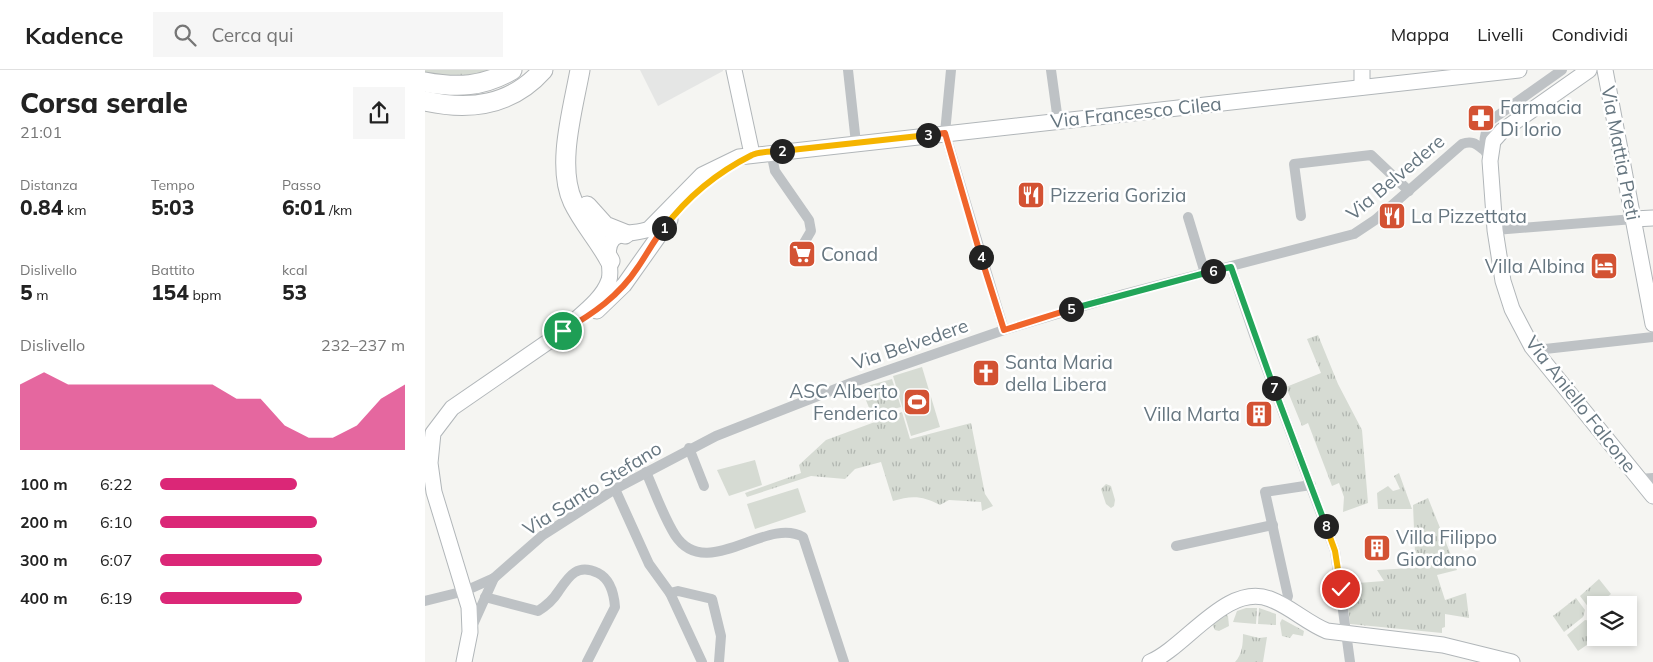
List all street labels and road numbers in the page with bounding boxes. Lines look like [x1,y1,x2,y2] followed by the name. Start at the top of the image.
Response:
[1596,84,1646,222] street label: Via Mattia Preti
[1049,91,1223,133] street label: Via Francesco Cilea
[1341,129,1449,225] street label: Via Belvedere
[849,313,971,375] street label: Via Belvedere
[1520,331,1642,477] street label: Via Aniello Falcone
[518,436,666,540] street label: Via Santo Stefano

